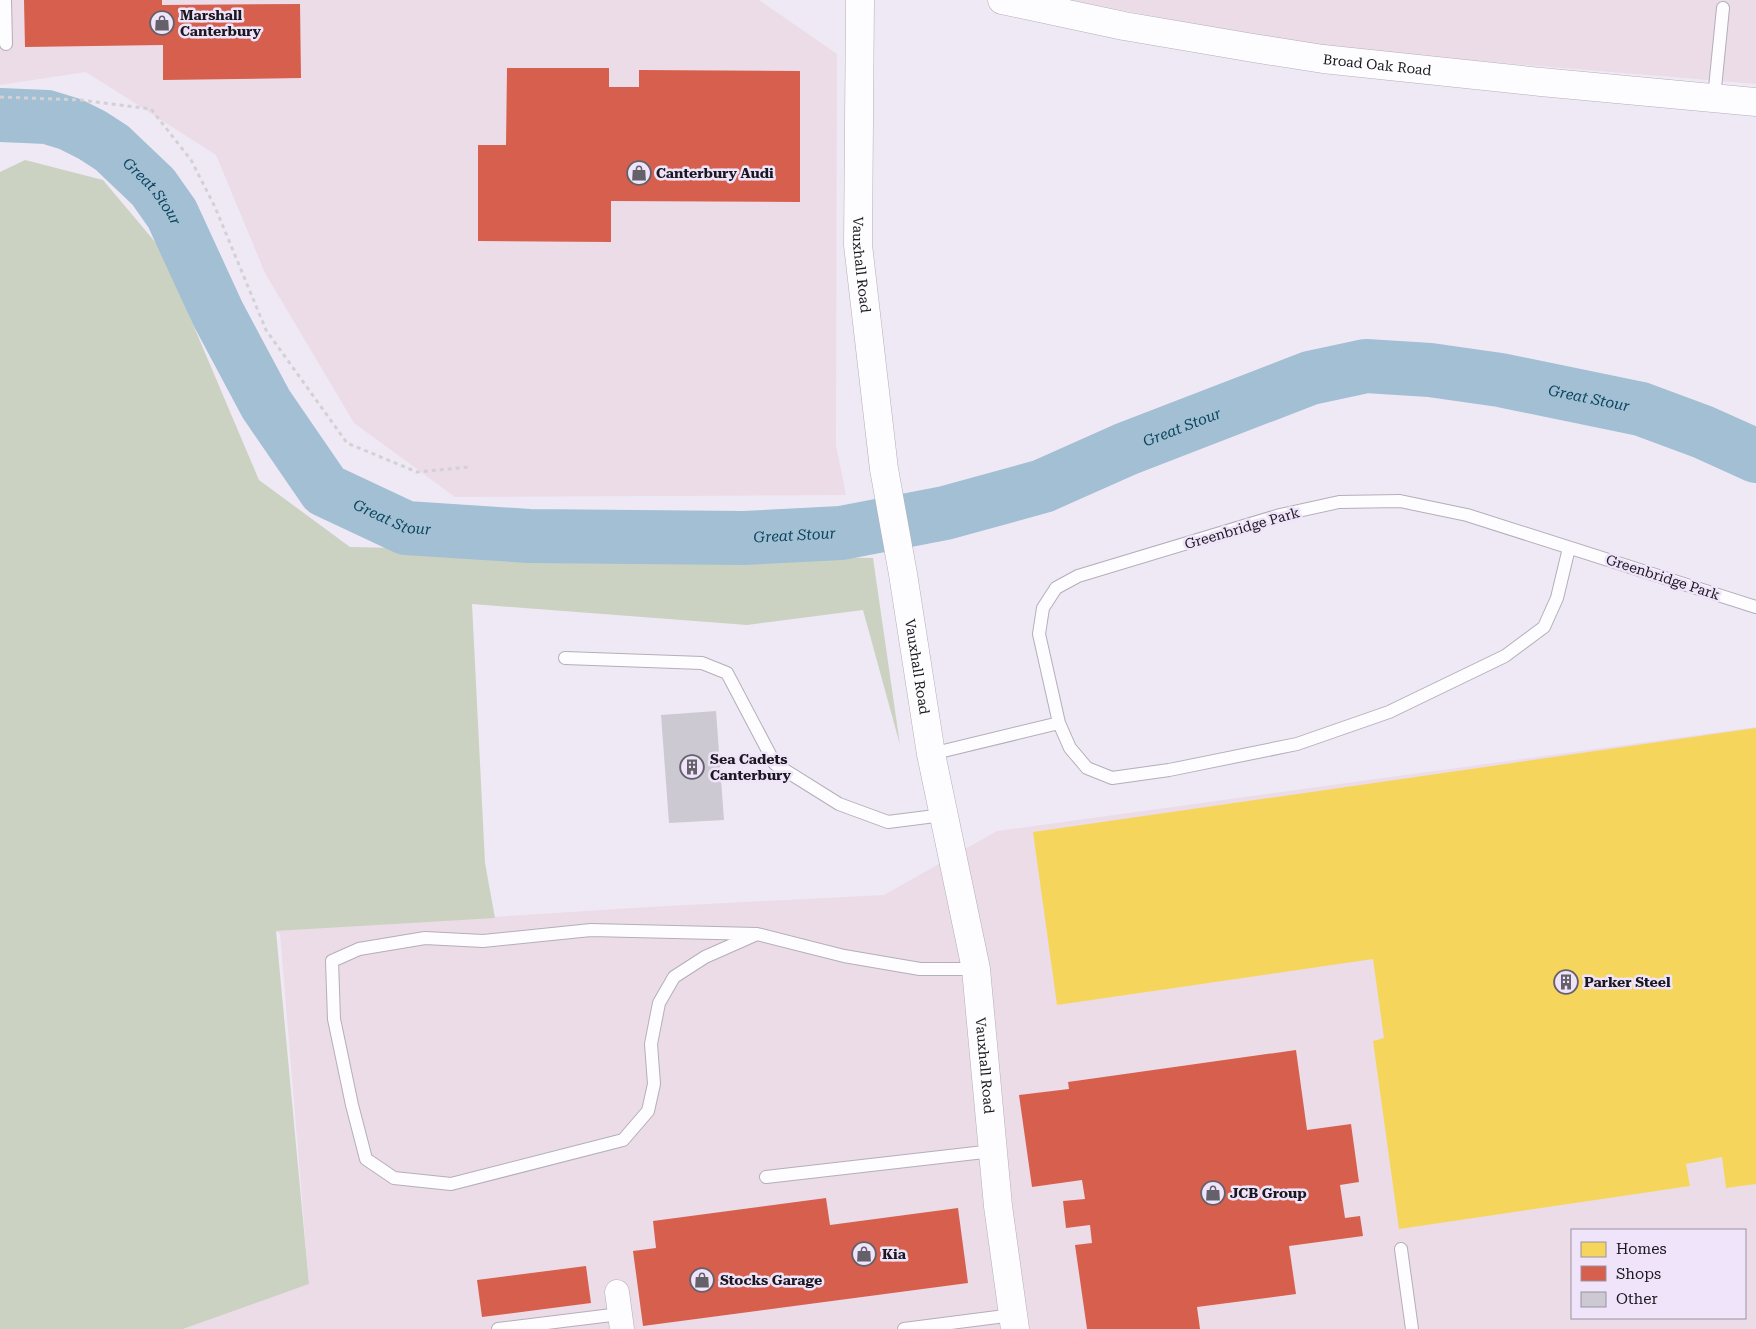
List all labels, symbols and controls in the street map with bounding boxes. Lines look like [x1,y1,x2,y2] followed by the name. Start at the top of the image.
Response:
[180,7,262,39] place label: Marshall Canterbury
[149,10,175,36] shop icon: Marshall Canterbury
[1322,51,1432,78] street label: Broad Oak Road
[119,154,185,228] water label: Great Stour
[626,160,652,186] shop icon: Canterbury Audi
[656,165,774,181] place label: Canterbury Audi
[850,217,874,314] street label: Vauxhall Road
[1547,381,1632,416] water label: Great Stour
[1140,404,1225,451] water label: Great Stour
[350,496,432,539] water label: Great Stour
[1183,504,1301,552] street label: Greenbridge Park
[753,524,837,546] water label: Great Stour
[1604,551,1722,603] street label: Greenbridge Park
[902,618,933,716] street label: Vauxhall Road
[710,751,792,783] place label: Sea Cadets Canterbury
[679,754,705,780] building icon: Sea Cadets Canterbury
[1553,969,1579,995] building icon: Parker Steel
[1584,974,1671,990] place label: Parker Steel
[973,1017,997,1114] street label: Vauxhall Road
[1200,1180,1226,1206] shop icon: JCB Group
[1230,1185,1307,1201] place label: JCB Group
[1571,1229,1746,1319] legend
[1616,1240,1667,1258] text: Homes
[851,1241,877,1267] shop icon: Kia
[882,1246,907,1262] place label: Kia
[1616,1265,1661,1283] text: Shops
[689,1267,715,1293] shop icon: Stocks Garage
[720,1272,822,1288] place label: Stocks Garage
[1616,1290,1658,1308] text: Other

